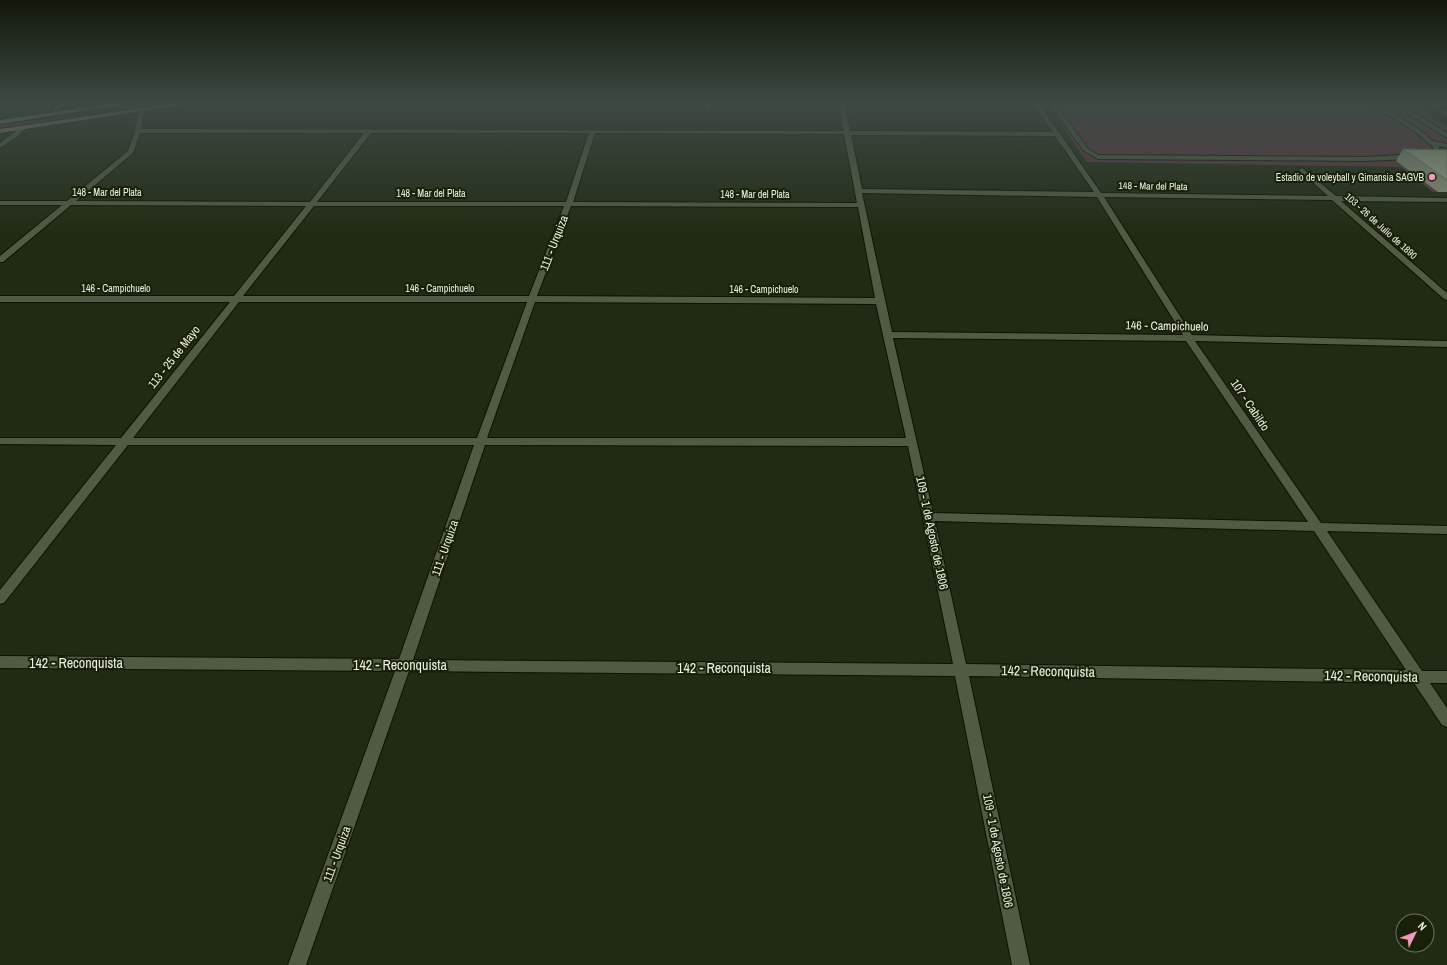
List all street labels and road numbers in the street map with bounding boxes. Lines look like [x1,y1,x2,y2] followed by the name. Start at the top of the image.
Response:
[1118,179,1188,193] street label: 148 - Mar del Plata
[72,186,142,199] street label: 148 - Mar del Plata
[396,187,466,200] street label: 148 - Mar del Plata
[720,188,790,201] street label: 148 - Mar del Plata
[1342,190,1420,262] street label: 103 - 26 de Julio de 1890
[536,212,572,273] street label: 111 - Urquiza
[81,282,151,295] street label: 146 - Campichuelo
[405,282,475,295] street label: 146 - Campichuelo
[729,283,799,296] street label: 146 - Campichuelo
[1125,317,1209,335] street label: 146 - Campichuelo
[144,322,204,392] street label: 113 - 25 de Mayo
[1227,376,1273,434] street label: 107 - Cabildo
[912,475,952,591] street label: 109 - 1 de Agosto de 1806
[428,517,462,578] street label: 111 - Urquiza
[29,654,124,672] street label: 142 - Reconquista
[353,656,448,674] street label: 142 - Reconquista
[677,659,772,677] street label: 142 - Reconquista
[1001,661,1096,681] street label: 142 - Reconquista
[1324,666,1419,686] street label: 142 - Reconquista
[979,793,1017,909] street label: 109 - 1 de Agosto de 1806
[320,823,355,884] street label: 111 - Urquiza

